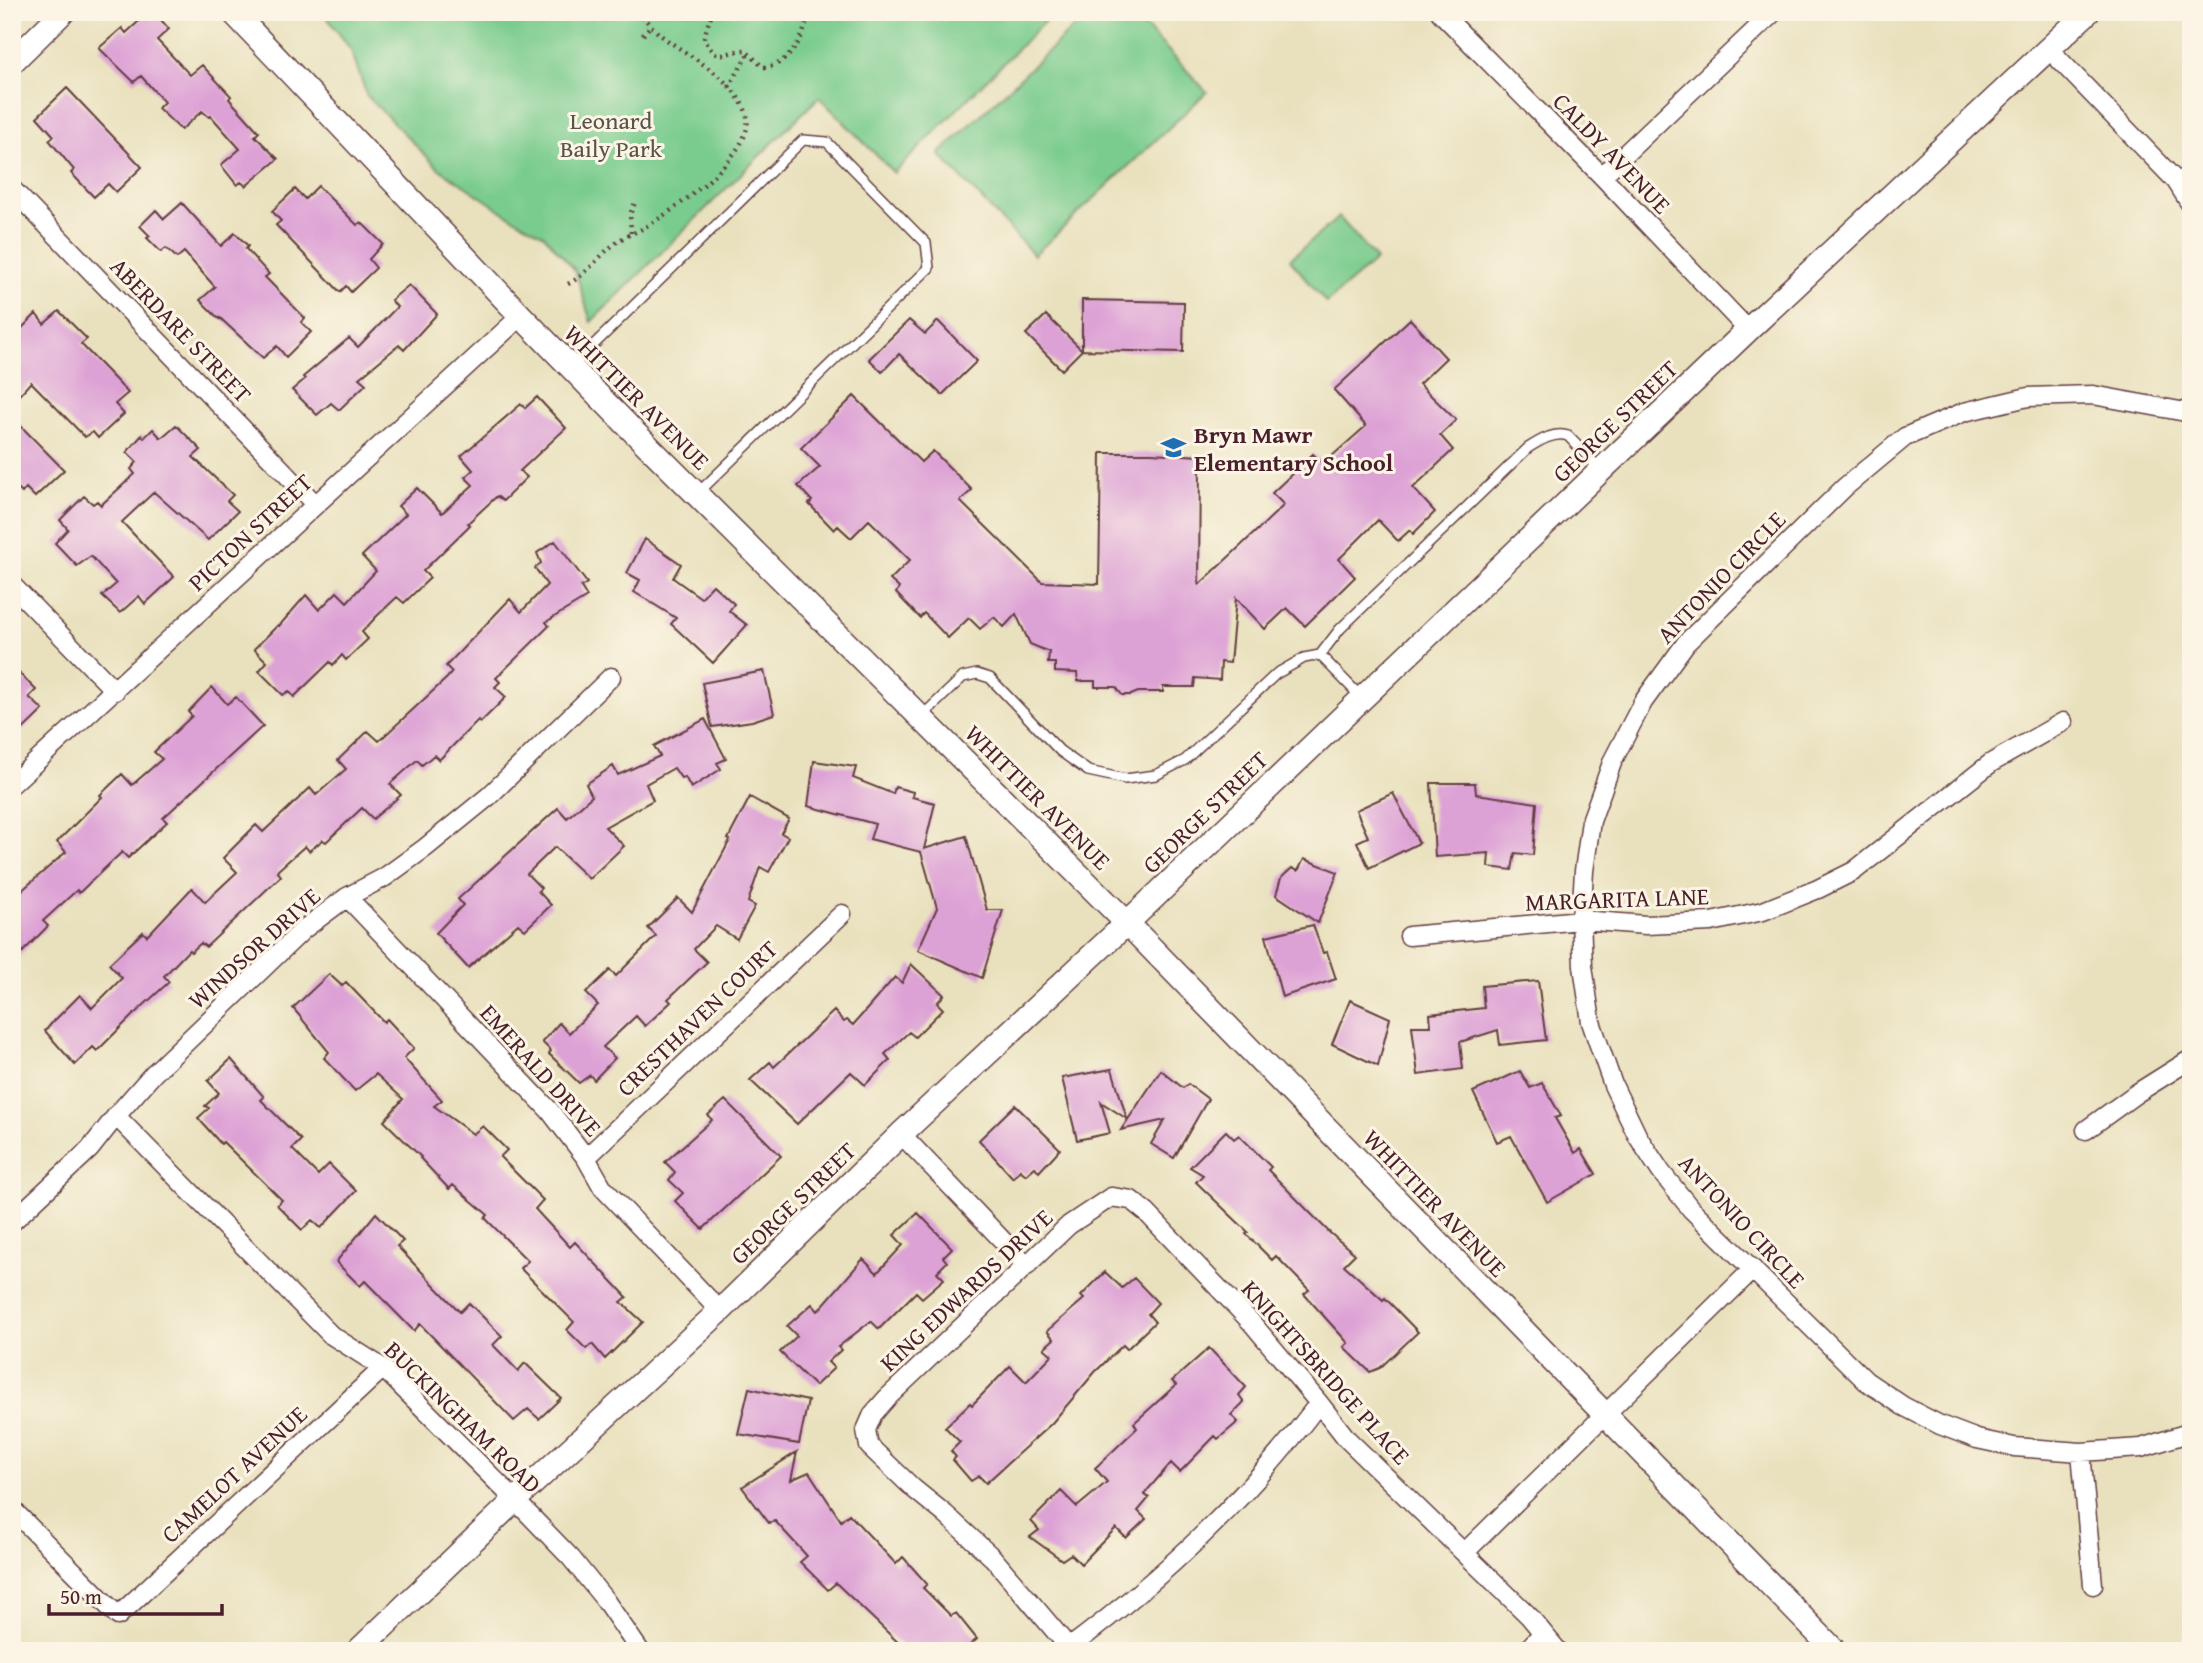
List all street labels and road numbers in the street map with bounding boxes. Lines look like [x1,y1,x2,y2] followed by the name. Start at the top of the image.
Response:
[1545,85,1679,221] street label: CALDY AVENUE
[102,249,260,411] street label: ABERDARE STREET
[556,316,718,478] street label: WHITTIER AVENUE
[1544,352,1686,490] street label: GEORGE STREET
[180,465,320,599] street label: PICTON STREET
[1649,503,1793,651] street label: ANTONIO CIRCLE
[957,716,1119,878] street label: WHITTIER AVENUE
[1134,743,1276,881] street label: GEORGE STREET
[1524,878,1710,920] street label: MARGARITA LANE
[180,879,328,1017] street label: WINDSOR DRIVE
[609,932,785,1104] street label: CRESTHAVEN COURT
[472,996,610,1144] street label: EMERALD DRIVE
[1355,1121,1515,1285] street label: WHITTIER AVENUE
[722,1134,864,1272] street label: GEORGE STREET
[1670,1146,1814,1296] street label: ANTONIO CIRCLE
[872,1200,1060,1380] street label: KING EDWARDS DRIVE
[1234,1272,1418,1472] street label: KNIGHTSBRIDGE PLACE
[377,1333,549,1501] street label: BUCKINGHAM ROAD
[153,1397,315,1551] street label: CAMELOT AVENUE

